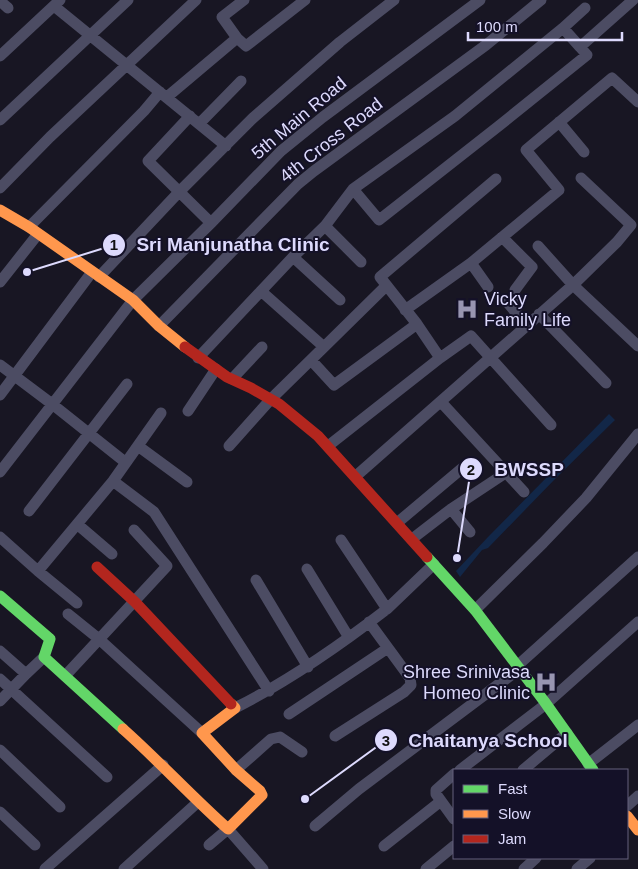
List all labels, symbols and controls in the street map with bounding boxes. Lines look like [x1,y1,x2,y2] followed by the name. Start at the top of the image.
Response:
[468,10,622,42] scale bar
[476,18,518,35] text: 100 m
[248,73,350,163] street label: 5th Main Road
[276,94,386,186] street label: 4th Cross Road
[102,228,340,262] callout: Sri Manjunatha Clinic
[136,234,330,255] text: Sri Manjunatha Clinic
[110,236,118,253] text: 1
[484,289,571,330] place label: Vicky Family Life
[454,296,480,322] hospital icon: Vicky Family Life
[459,452,573,486] callout: BWSSP
[494,459,564,480] text: BWSSP
[467,461,475,478] text: 2
[403,662,531,703] place label: Shree Srinivasa Homeo Clinic
[533,669,559,695] hospital icon: Shree Srinivasa Homeo Clinic
[373,723,578,757] callout: Chaitanya School
[408,730,568,751] text: Chaitanya School
[382,732,390,749] text: 3
[453,769,628,859] legend
[498,780,528,797] text: Fast
[498,805,531,822] text: Slow
[498,830,526,847] text: Jam

